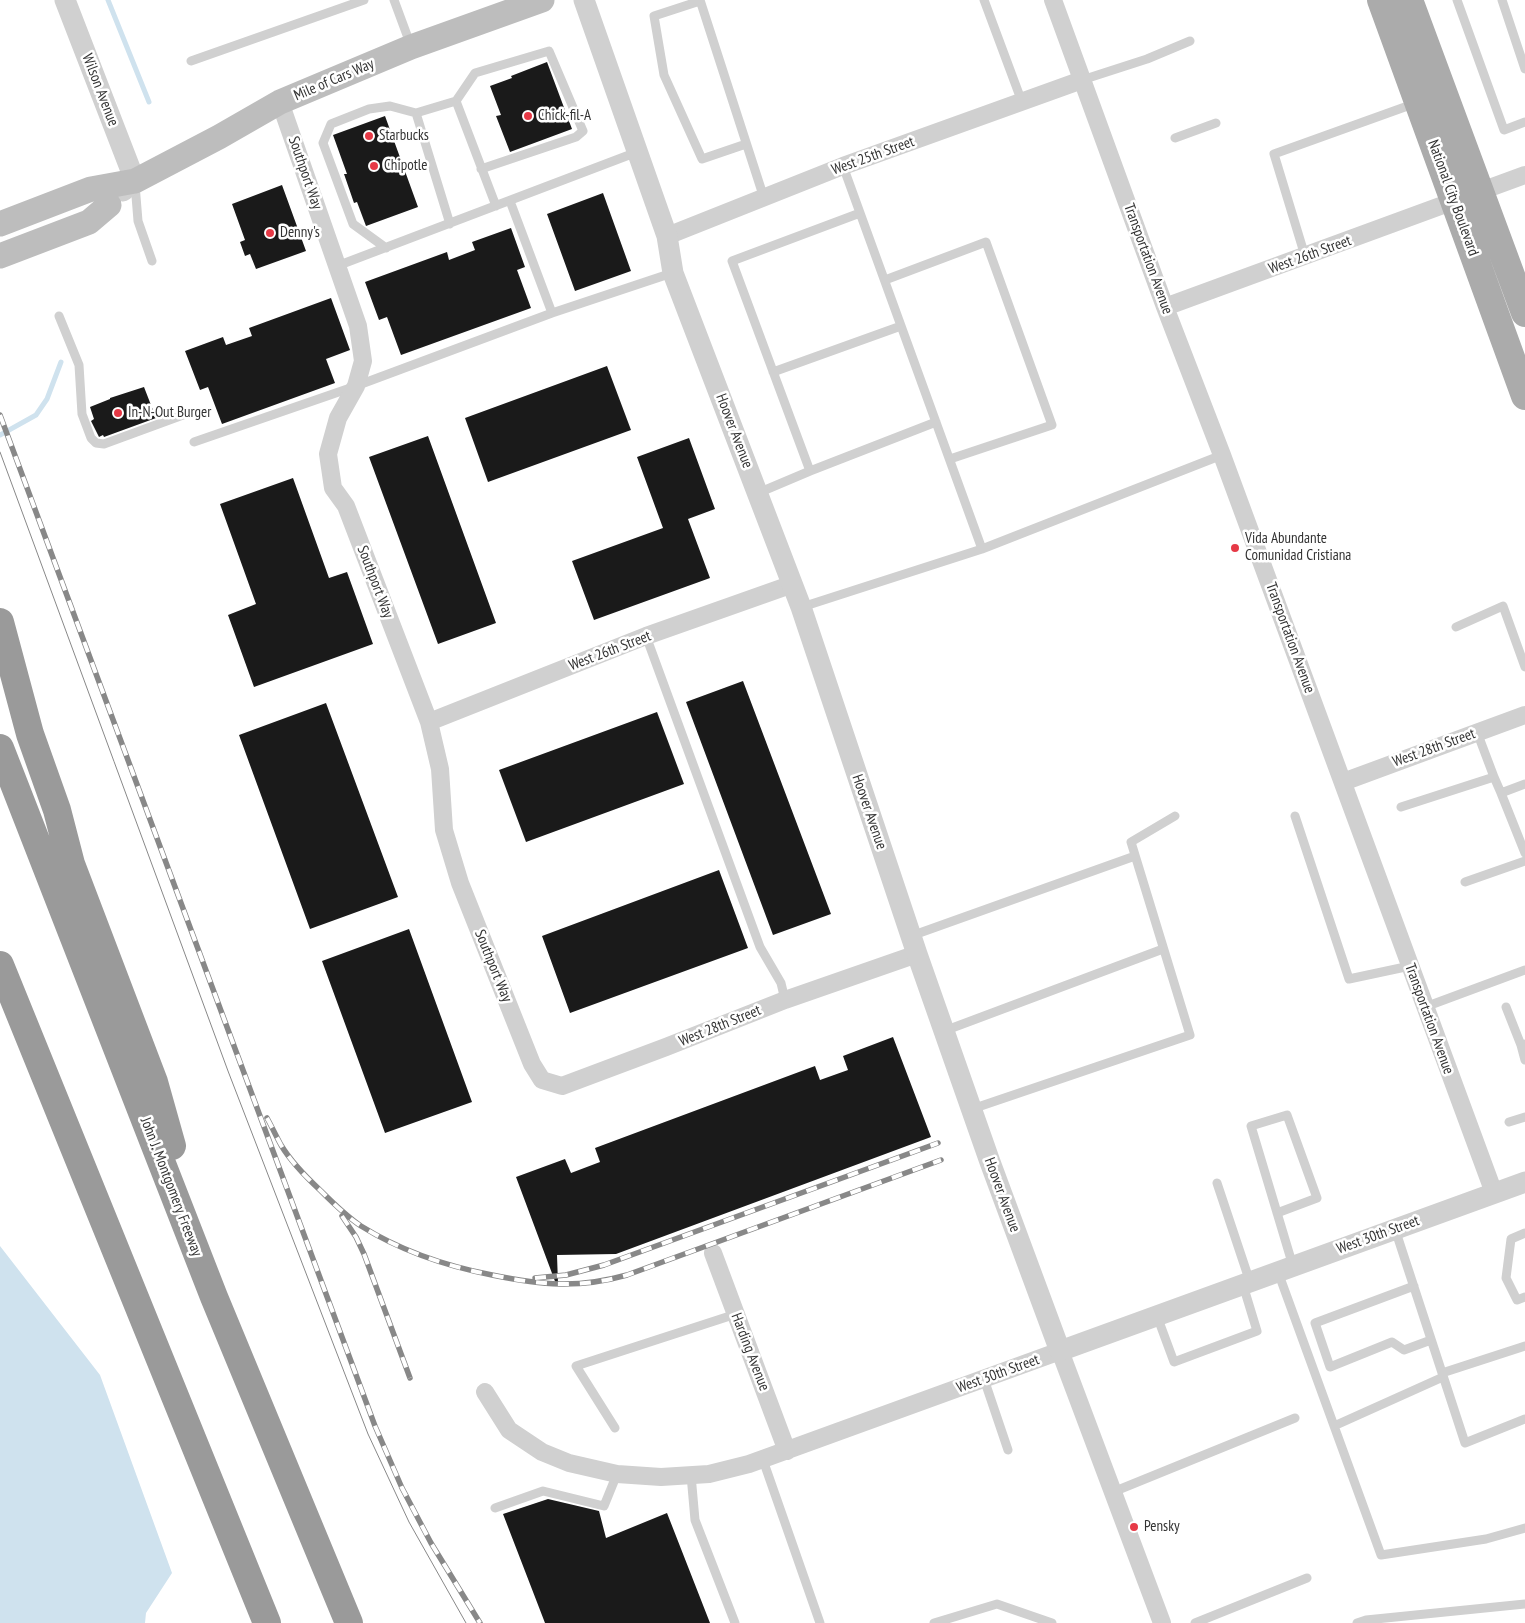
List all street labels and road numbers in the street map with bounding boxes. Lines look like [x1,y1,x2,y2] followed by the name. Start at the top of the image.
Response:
[78,51,122,129] street label: Wilson Avenue
[291,55,377,105] street label: Mile of Cars Way
[829,133,917,179] street label: West 25th Street
[284,134,326,212] street label: Southport Way
[1424,138,1482,258] street label: National City Boulevard
[1120,201,1176,317] street label: Transportation Avenue
[1266,232,1354,278] street label: West 26th Street
[712,391,756,471] street label: Hoover Avenue
[353,543,397,621] street label: Southport Way
[1262,580,1318,696] street label: Transportation Avenue
[566,627,654,675] street label: West 26th Street
[1390,725,1478,771] street label: West 28th Street
[848,772,890,852] street label: Hoover Avenue
[470,927,516,1005] street label: Southport Way
[1401,961,1457,1077] street label: Transportation Avenue
[676,1001,764,1051] street label: West 28th Street
[136,1115,206,1259] street label: John J. Montgomery Freeway
[980,1155,1024,1235] street label: Hoover Avenue
[1334,1212,1422,1258] street label: West 30th Street
[727,1310,773,1394] street label: Harding Avenue
[954,1351,1042,1397] street label: West 30th Street

